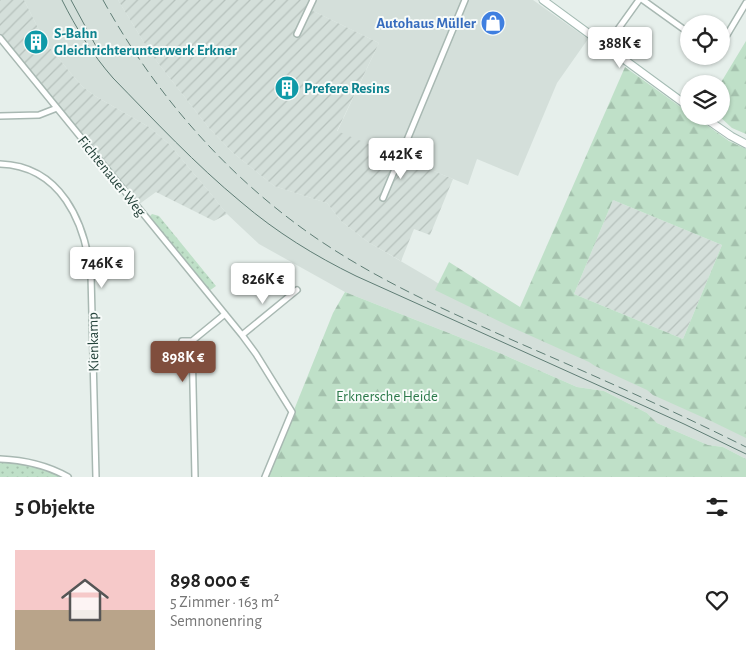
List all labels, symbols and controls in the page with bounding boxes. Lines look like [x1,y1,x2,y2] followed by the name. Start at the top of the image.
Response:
[480,10,506,36] shop icon: Autohaus Müller
[680,15,730,125] map controls
[680,15,730,65] button: locate
[376,16,477,31] place label: Autohaus Müller
[54,26,238,58] place label: S-Bahn Gleichrichterunterwerk Erkner
[579,27,661,69] pin: 388K €
[23,29,49,55] building icon: S-Bahn Gleichrichterunterwerk Erkner
[599,35,641,51] text: 388K €
[274,75,300,101] building icon: Prefere Resins
[680,75,730,125] button: layers
[304,81,390,96] place label: Prefere Resins
[75,133,149,220] street label: Fichtenauer Weg
[360,138,442,180] pin: 442K €
[380,146,422,162] text: 442K €
[61,246,143,289] pin: 746K €
[81,255,123,271] text: 746K €
[222,262,304,305] pin: 826K €
[242,271,284,287] text: 826K €
[85,312,102,372] street label: Kienkamp
[142,340,224,383] pin: 898K €
[162,349,204,365] text: 898K €
[336,389,438,404] park label: Erknersche Heide
[703,493,731,521] icon: filters
[15,497,95,518] text: 5 Objekte
[55,570,115,630] icon: home
[170,570,250,591] text: 898 000 €
[703,586,731,614] icon: heart
[170,594,279,610] text: 5 Zimmer · 163 m²
[170,613,262,629] text: Semnonenring

